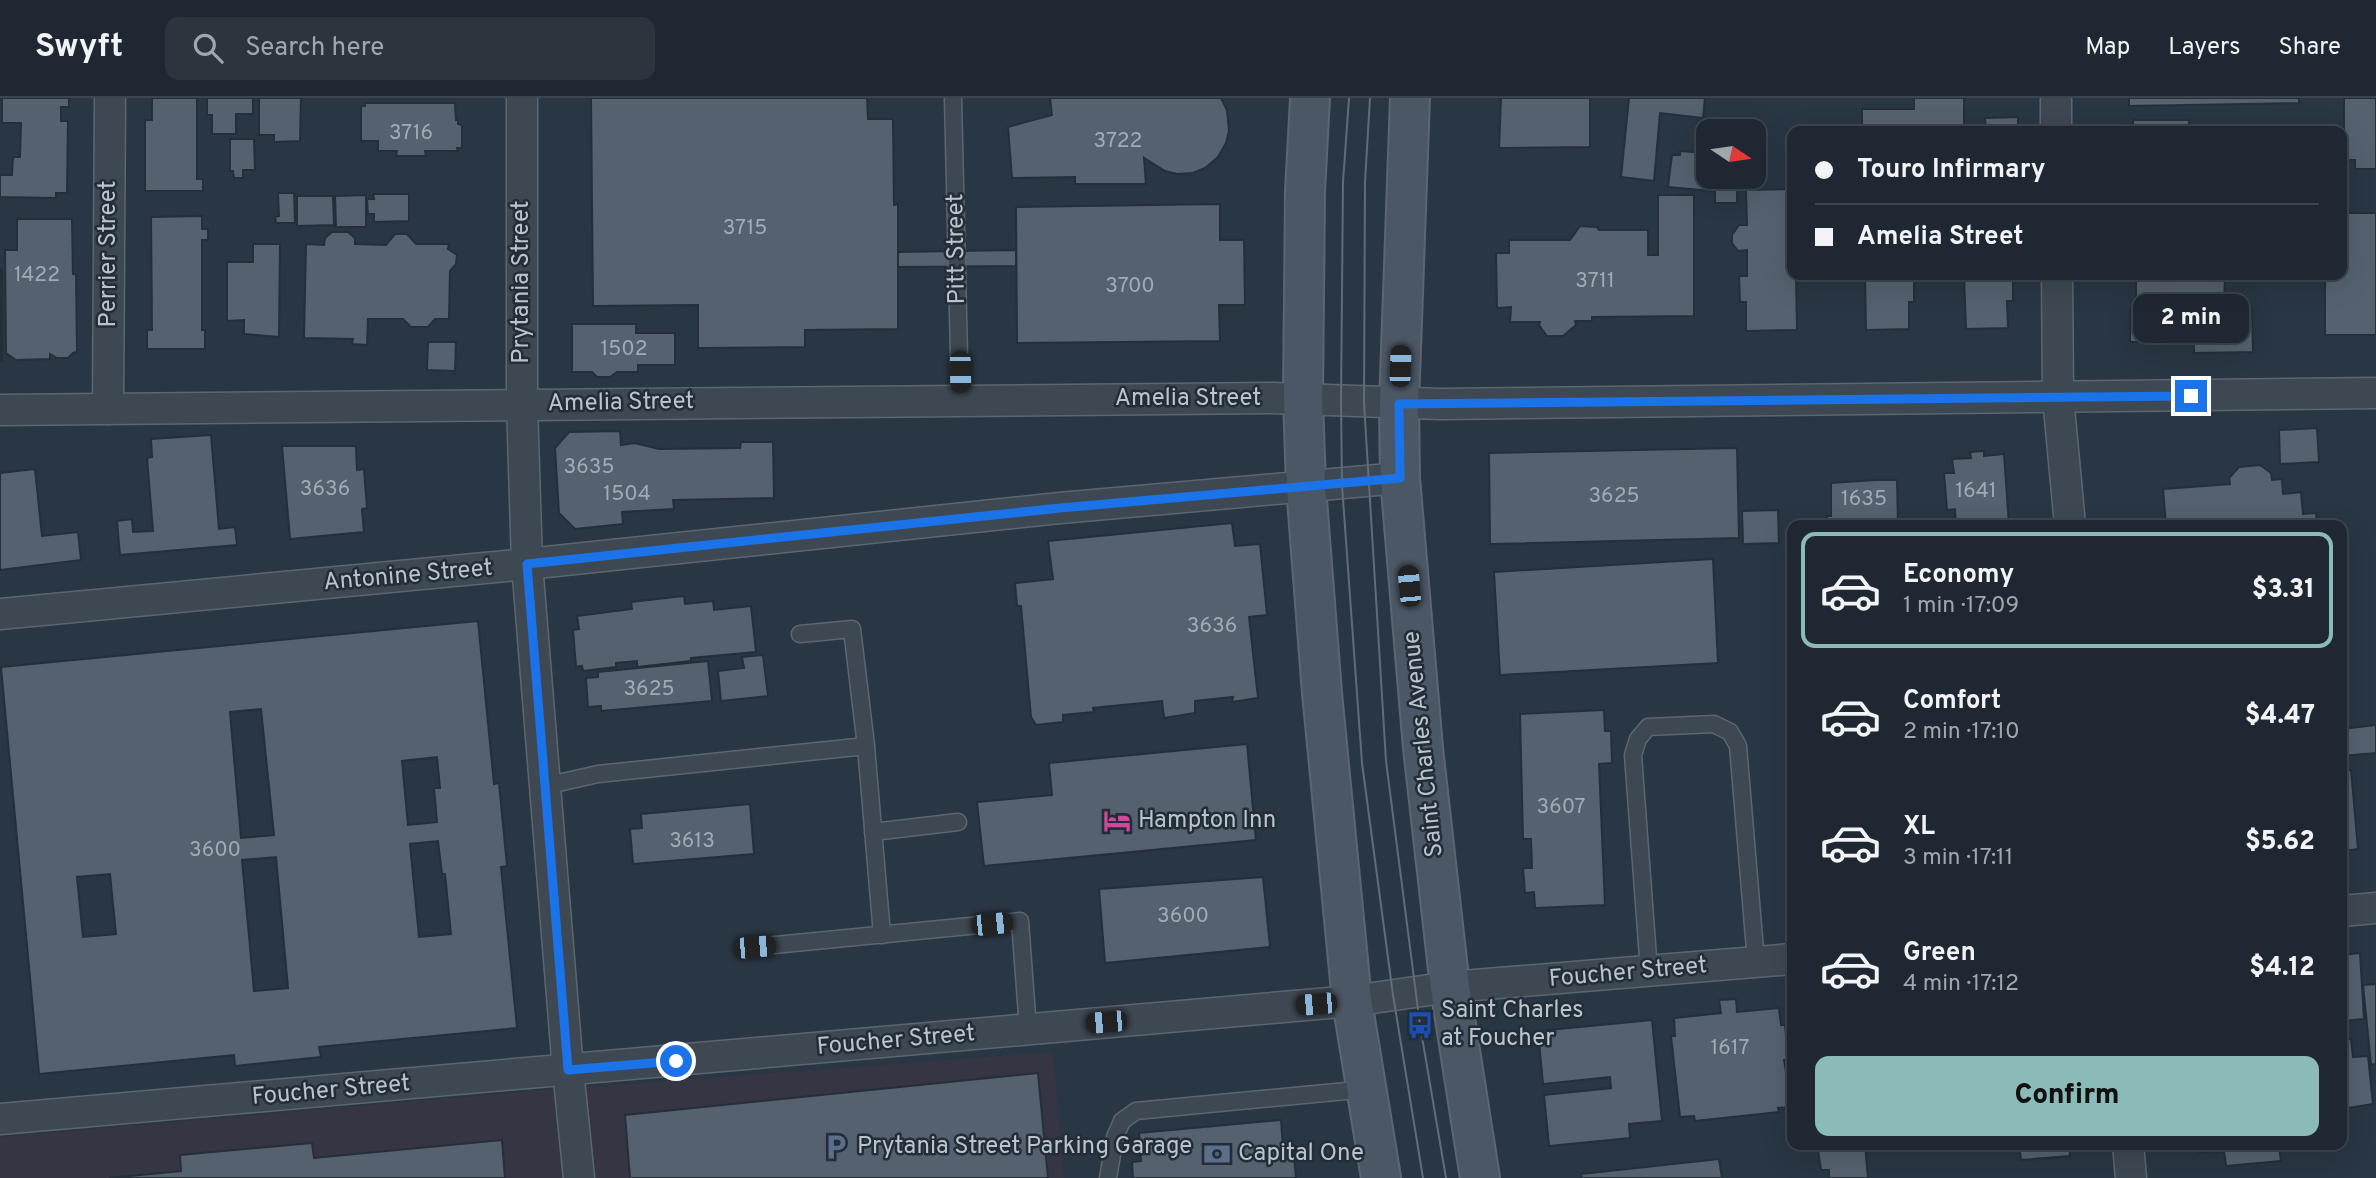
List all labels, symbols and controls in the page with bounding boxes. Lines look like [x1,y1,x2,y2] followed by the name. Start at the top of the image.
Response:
[165,17,655,80] search box
[35,27,123,69] text: Swyft
[189,29,227,67] icon: search
[245,32,384,65] text: Search here
[2085,33,2130,63] text: Map
[2168,33,2240,63] text: Layers
[2278,33,2341,63] text: Share
[1696,119,1766,189] north arrow
[1696,119,1766,189] map controls
[389,120,433,147] house number: 3716
[1094,128,1142,155] house number: 3722
[1857,154,2046,187] text: Touro Infirmary
[94,180,124,328] street label: Perrier Street
[941,193,973,305] street label: Pitt Street
[507,200,537,364] street label: Prytania Street
[723,215,767,242] house number: 3715
[1857,221,2023,254] text: Amelia Street
[14,262,60,289] house number: 1422
[1575,268,1615,295] house number: 3711
[1105,273,1155,300] house number: 3700
[2133,294,2249,344] callout: 2 min
[2161,304,2221,333] text: 2 min
[600,336,648,363] house number: 1502
[1389,345,1412,387] car
[950,351,971,393] car
[2175,380,2207,412] route end
[1115,384,1261,414] street label: Amelia Street
[547,387,695,419] street label: Amelia Street
[564,454,614,481] house number: 3635
[300,476,350,503] house number: 3636
[1955,478,1997,505] house number: 1641
[603,481,651,508] house number: 1504
[1588,483,1640,510] house number: 3625
[1841,486,1887,513] house number: 1635
[322,554,494,598] street label: Antonine Street
[1819,559,1882,622] icon: car
[1903,559,2014,592] text: Economy
[1397,564,1422,608] car
[2252,574,2315,607] text: $3.31
[1903,592,2019,621] text: 1 min · 17:09
[1187,613,1237,640] house number: 3636
[1397,629,1451,859] street label: Saint Charles Avenue
[623,676,675,703] house number: 3625
[1819,685,1882,748] icon: car
[1903,685,2001,718] text: Comfort
[2245,700,2315,733] text: $4.47
[1903,718,2020,747] text: 2 min · 17:10
[1537,794,1586,821] house number: 3607
[1102,806,1132,836] hotel icon: Hampton Inn
[1138,806,1276,836] place label: Hampton Inn
[1819,811,1882,874] icon: car
[1903,811,1935,844] text: XL
[2245,826,2315,859] text: $5.62
[669,828,715,855] house number: 3613
[189,837,241,864] house number: 3600
[1903,844,2013,873] text: 3 min · 17:11
[1157,903,1209,930] house number: 3600
[971,911,1014,937] car
[734,935,777,959] car
[1819,937,1882,1000] icon: car
[1903,937,1976,970] text: Green
[1548,951,1708,995] street label: Foucher Street
[2249,952,2315,985] text: $4.12
[1903,970,2019,999] text: 4 min · 17:12
[1295,992,1338,1016] car
[1441,996,1584,1054] place label: Saint Charles at Foucher
[1085,1010,1128,1034] car
[1405,1010,1435,1040] bus stop icon: Saint Charles at Foucher
[816,1019,976,1063] street label: Foucher Street
[1710,1035,1750,1062] house number: 1617
[660,1045,692,1077] route start
[1815,1056,2319,1136] button: Confirm
[251,1069,411,1113] street label: Foucher Street
[821,1132,851,1162] parking icon: Prytania Street Parking Garage
[857,1132,1192,1162] place label: Prytania Street Parking Garage
[1202,1139,1232,1169] bank icon: Capital One
[1238,1139,1364,1169] place label: Capital One

